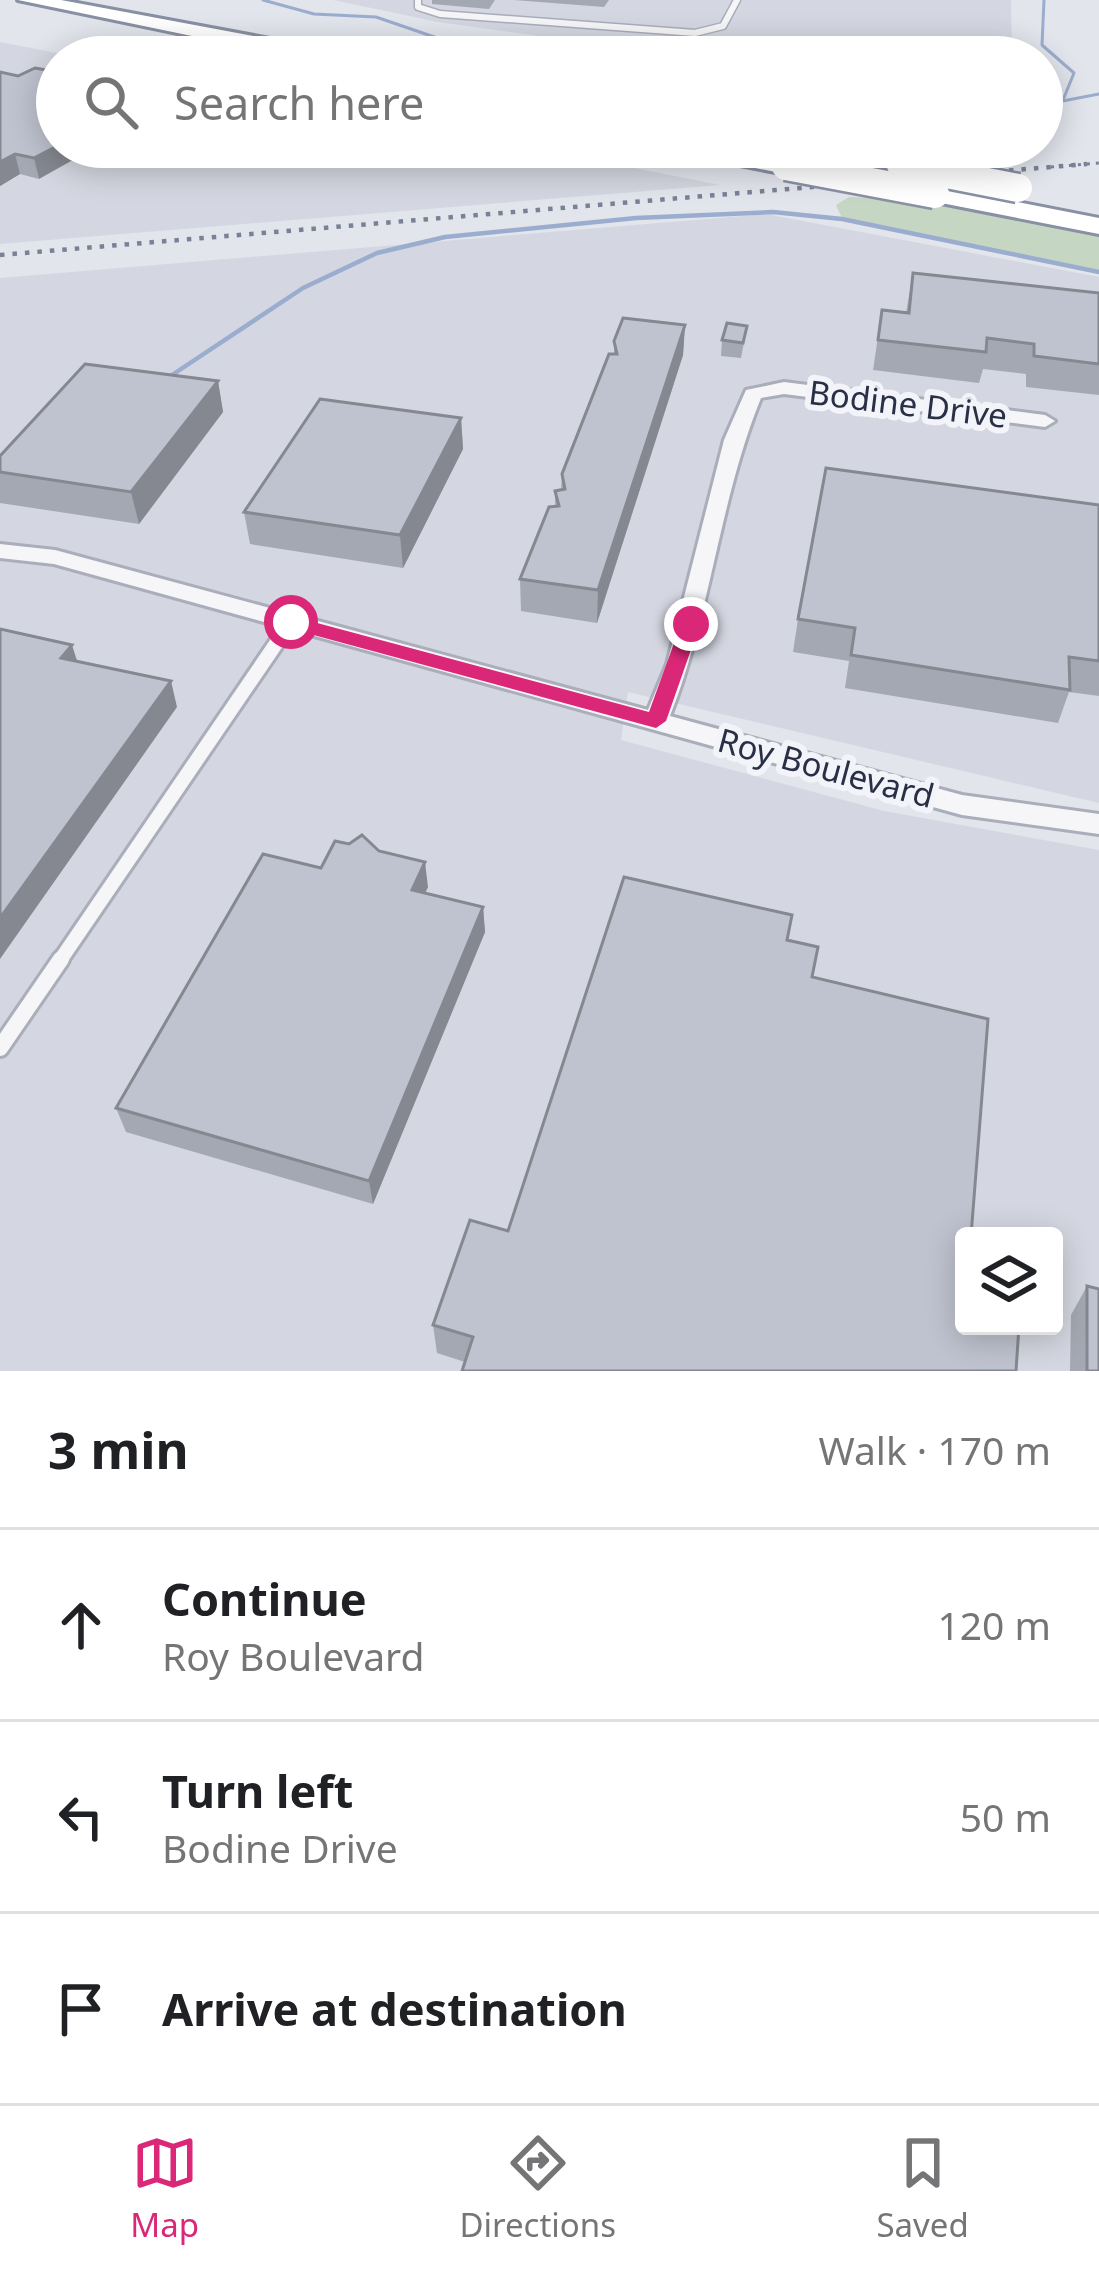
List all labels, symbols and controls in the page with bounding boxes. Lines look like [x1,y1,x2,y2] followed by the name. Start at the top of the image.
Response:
[36,36,1063,168] search box
[78,69,144,135] icon: search
[174,72,424,133] text: Search here
[806,369,1010,438] street label: Bodine Drive
[264,595,318,649] route start
[664,597,718,651] route end
[713,717,939,818] street label: Roy Boulevard
[955,1227,1063,1335] map controls
[955,1227,1063,1335] button: layers
[48,1414,189,1484] text: 3 min
[818,1423,1051,1476] text: Walk · 170 m
[162,1568,367,1629] text: Continue
[48,1592,114,1658] icon: ahead
[937,1598,1051,1651] text: 120 m
[162,1629,424,1682] text: Roy Boulevard
[162,1760,353,1821] text: Turn left
[48,1784,114,1850] icon: left
[960,1790,1051,1843] text: 50 m
[162,1821,398,1874] text: Bodine Drive
[48,1976,114,2042] icon: arrive
[162,1978,627,2039] text: Arrive at destination
[130,2130,199,2247] tab: Map
[459,2130,616,2247] tab: Directions
[876,2130,969,2247] tab: Saved

